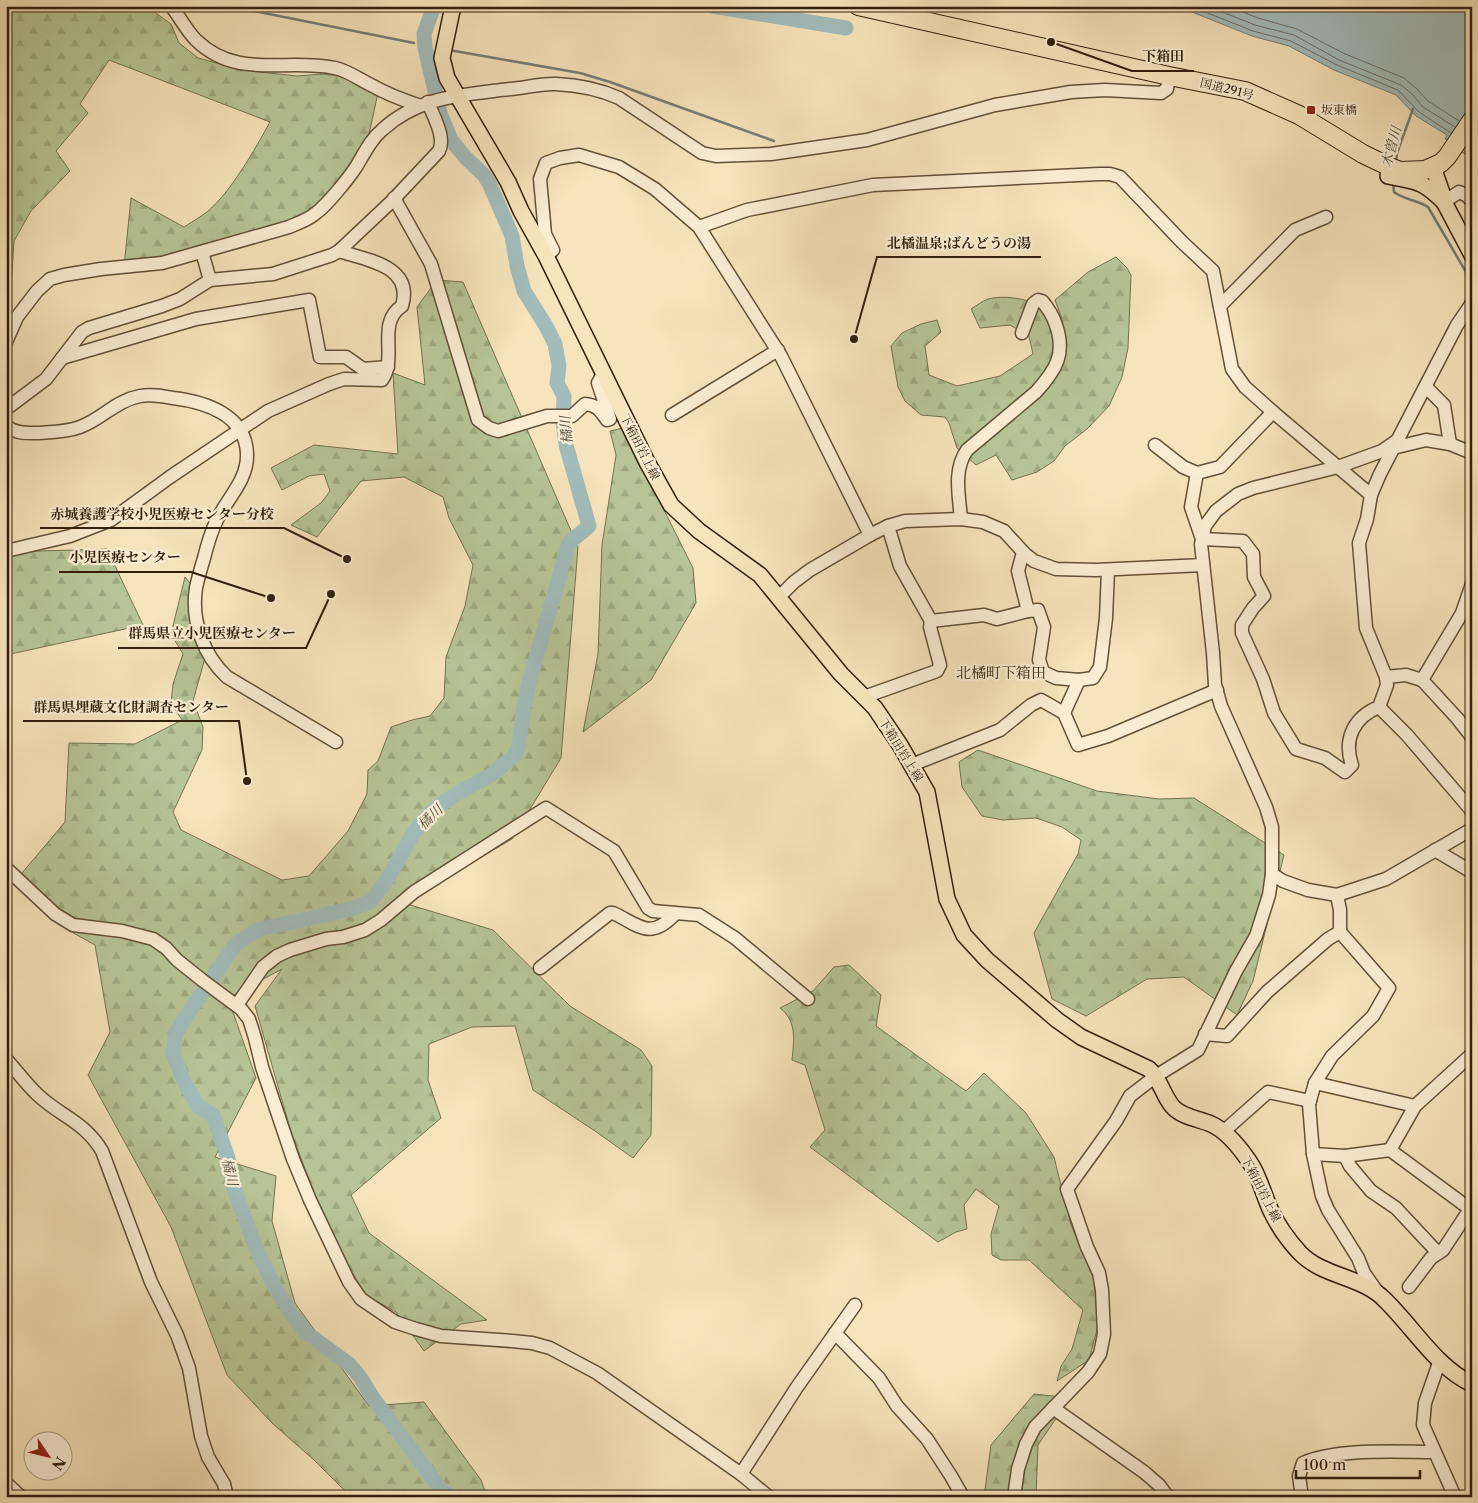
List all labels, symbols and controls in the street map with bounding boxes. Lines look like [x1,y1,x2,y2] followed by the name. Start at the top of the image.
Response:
[1132,42,1194,71] callout: 下箱田
[1142,47,1184,65] text: 下箱田
[1199,75,1256,102] street label: 国道291号
[1321,102,1357,117] place label: 坂東橋
[1305,104,1317,116] marker: 坂東橋
[1377,122,1406,170] water label: 木曽川
[877,228,1041,257] callout: 北橘温泉;ばんどうの湯
[887,234,1031,252] text: 北橘温泉;ばんどうの湯
[617,411,663,482] street label: 下箱田岩上線
[556,413,576,445] water label: 橘川
[40,499,284,528] callout: 赤城養護学校小児医療センター分校
[50,505,274,523] text: 赤城養護学校小児医療センター分校
[59,543,191,572] callout: 小児医療センター
[69,548,181,566] text: 小児医療センター
[118,619,306,648] callout: 群馬県立小児医療センター
[128,624,296,642] text: 群馬県立小児医療センター
[956,663,1046,682] district label: 北橘町下箱田
[23,692,239,721] callout: 群馬県埋蔵文化財調査センター
[33,698,229,716] text: 群馬県埋蔵文化財調査センター
[876,715,927,784] street label: 下箱田岩上線
[414,799,448,833] water label: 橘川
[1238,1153,1284,1224] street label: 下箱田岩上線
[218,1156,242,1190] water label: 橘川
[22,1430,72,1480] north arrow
[1296,1448,1419,1480] scale bar
[48,1453,70,1474] text: N
[1303,1455,1346,1474] text: 100 m

